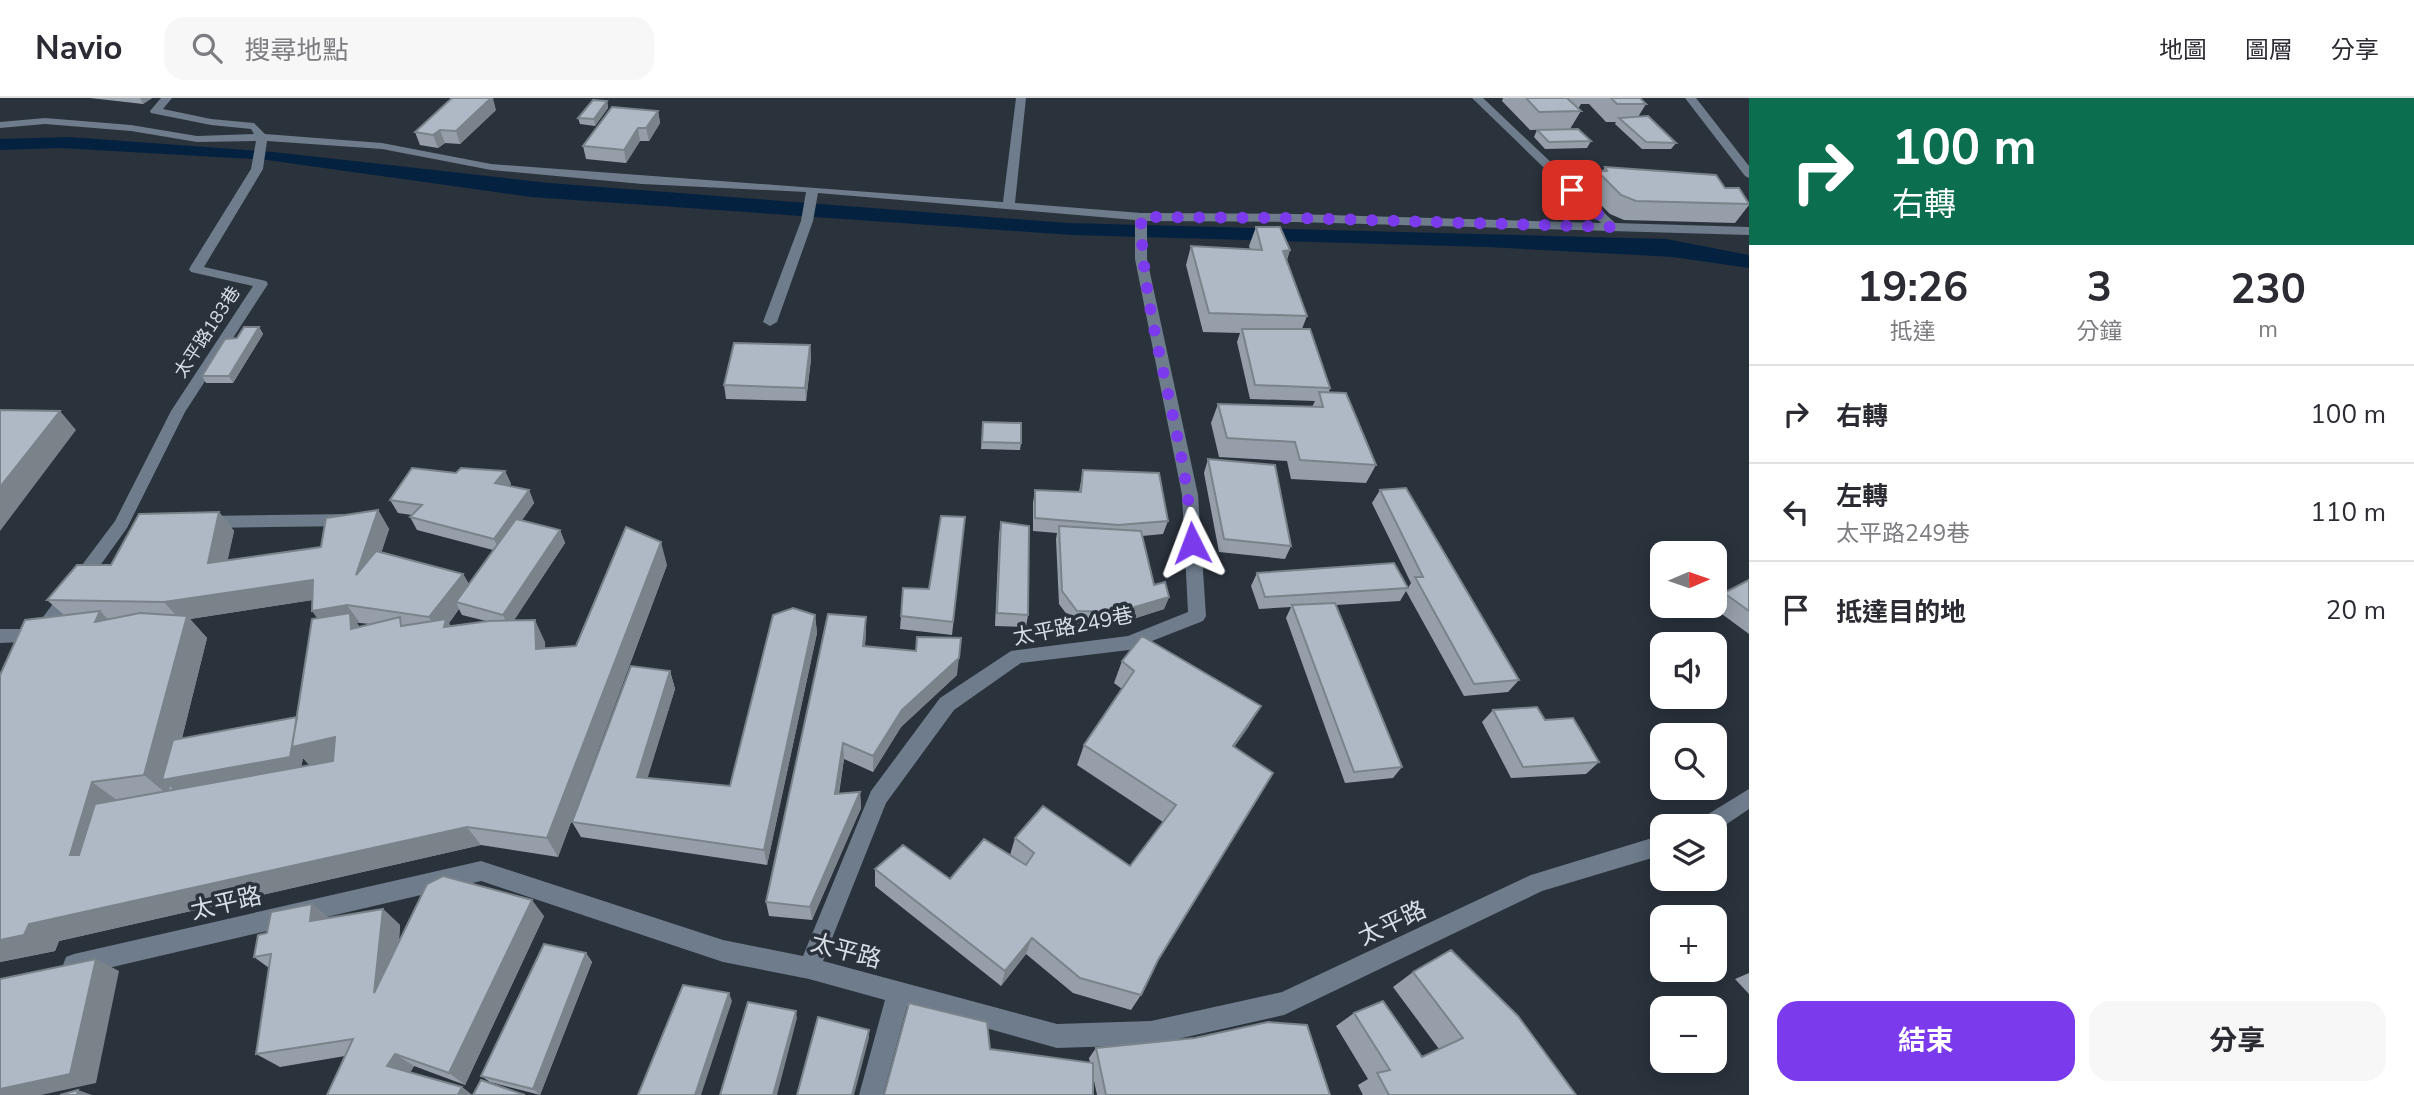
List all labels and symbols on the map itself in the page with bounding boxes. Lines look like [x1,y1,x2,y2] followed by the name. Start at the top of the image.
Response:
[1542,160,1602,220] pin
[169,282,245,382] street label: 太平路183巷
[1155,506,1229,580] position arrow
[1650,541,1727,618] north arrow
[1011,601,1135,651] street label: 太平路249巷
[187,879,265,927] street label: 太平路
[1353,893,1431,953] street label: 太平路
[807,926,885,976] street label: 太平路

